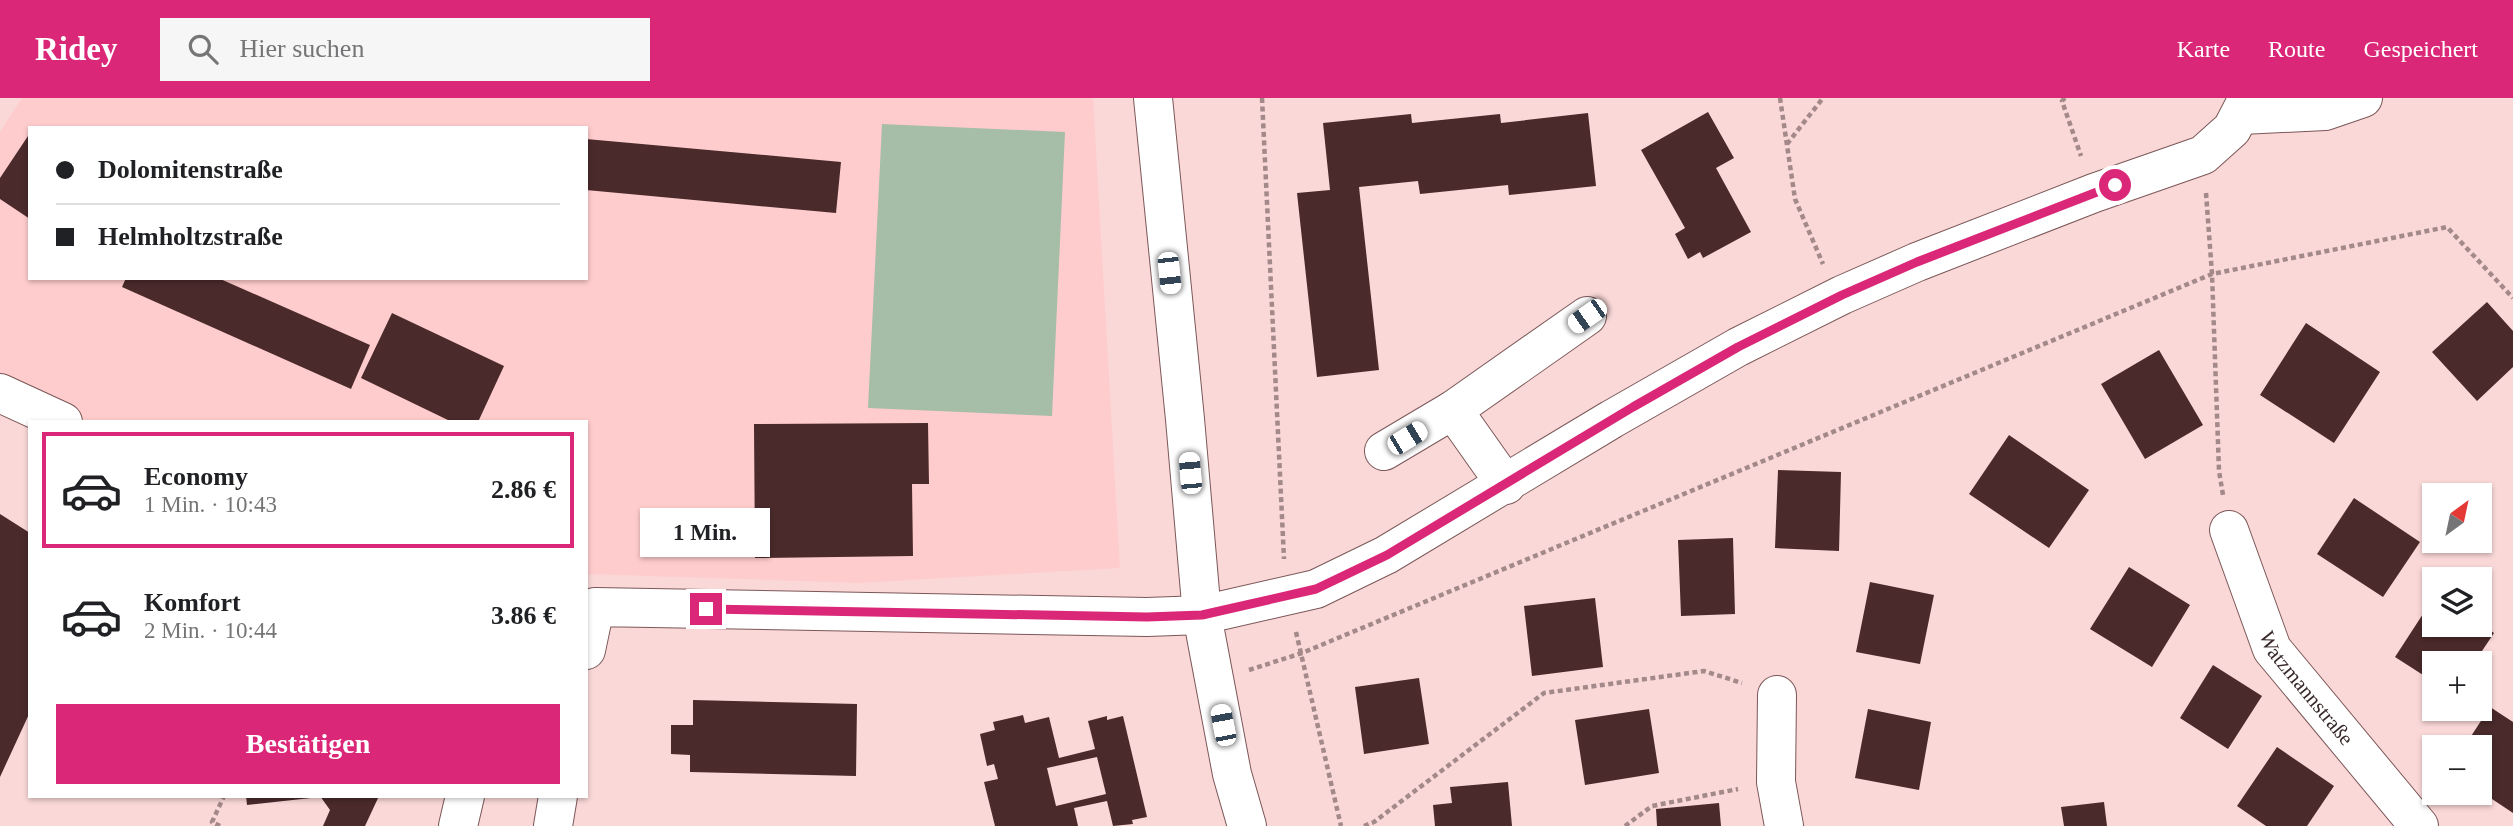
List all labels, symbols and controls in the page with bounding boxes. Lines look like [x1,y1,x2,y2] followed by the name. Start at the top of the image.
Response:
[160,18,650,81] search box
[184,30,222,68] icon: search
[35,31,118,67] text: Ridey
[240,34,364,63] text: Hier suchen
[2177,36,2230,62] text: Karte
[2268,36,2325,62] text: Route
[2363,36,2478,62] text: Gespeichert
[98,155,283,184] text: Dolomitenstraße
[2099,169,2131,201] route start
[98,222,283,251] text: Helmholtzstraße
[1157,251,1182,295] car
[1564,295,1611,337] car
[1384,418,1431,458] car
[1178,451,1203,495] car
[60,459,123,522] icon: car
[144,462,248,491] text: Economy
[491,475,556,504] text: 2.86 €
[2422,483,2492,553] north arrow
[2422,483,2492,805] map controls
[144,492,277,517] text: 1 Min. · 10:43
[641,508,771,556] callout: 1 Min.
[673,520,737,545] text: 1 Min.
[2422,567,2492,637] button: layers
[60,585,123,648] icon: car
[144,588,241,617] text: Komfort
[690,593,722,625] route end
[491,601,556,630] text: 3.86 €
[144,618,277,643] text: 2 Min. · 10:44
[2255,628,2359,750] street label: Watzmannstraße
[2422,651,2492,721] button: +
[1209,702,1238,748] car
[56,704,560,784] button: Bestätigen
[2422,735,2492,805] button: −

